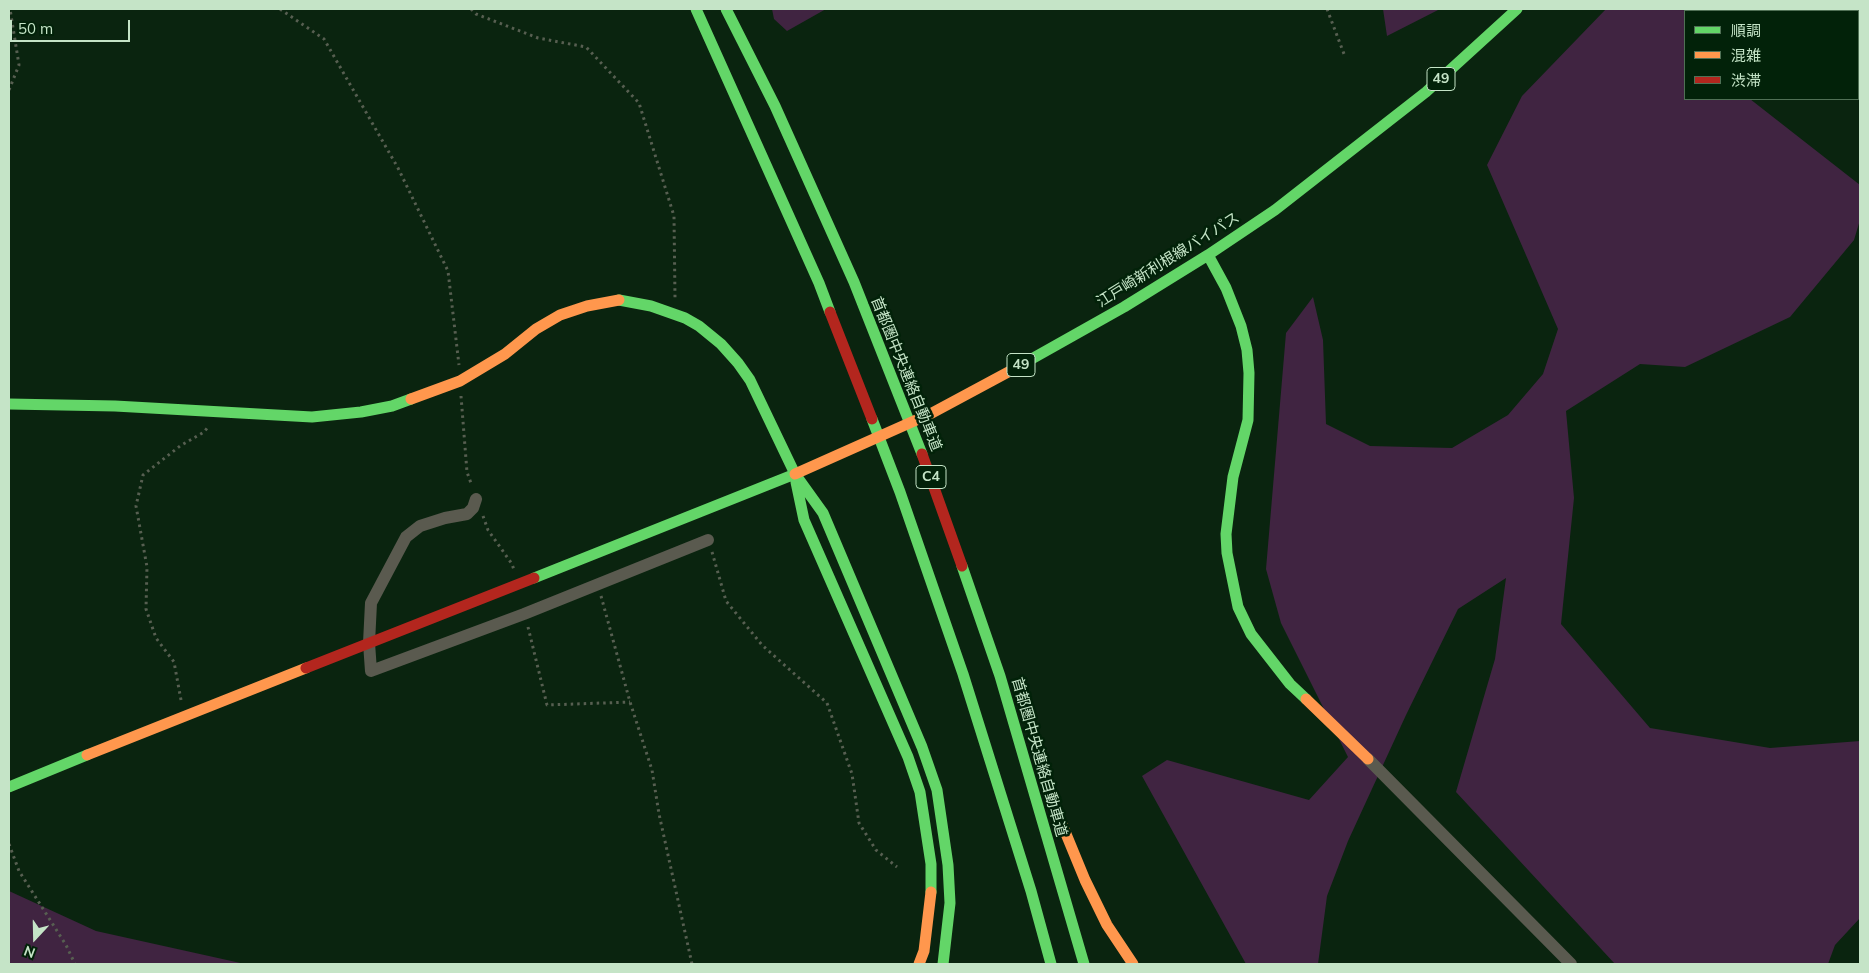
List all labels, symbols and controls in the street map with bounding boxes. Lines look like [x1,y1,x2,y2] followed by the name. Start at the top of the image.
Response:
[12,10,132,42] scale bar
[1684,10,1859,100] legend
[18,19,53,38] text: 50 m
[1731,21,1761,40] text: 順調
[1731,46,1761,65] text: 混雑
[1427,68,1455,90] road number: 49
[1731,71,1761,90] text: 渋滞
[1093,209,1243,311] street label: 江戸崎新利根線バイパス
[867,294,945,454] street label: 首都圏中央連絡自動車道
[1007,354,1035,376] road number: 49
[916,466,946,488] road number: C4
[1008,675,1070,839] street label: 首都圏中央連絡自動車道
[10,913,60,963] north arrow
[21,942,38,962] text: N

